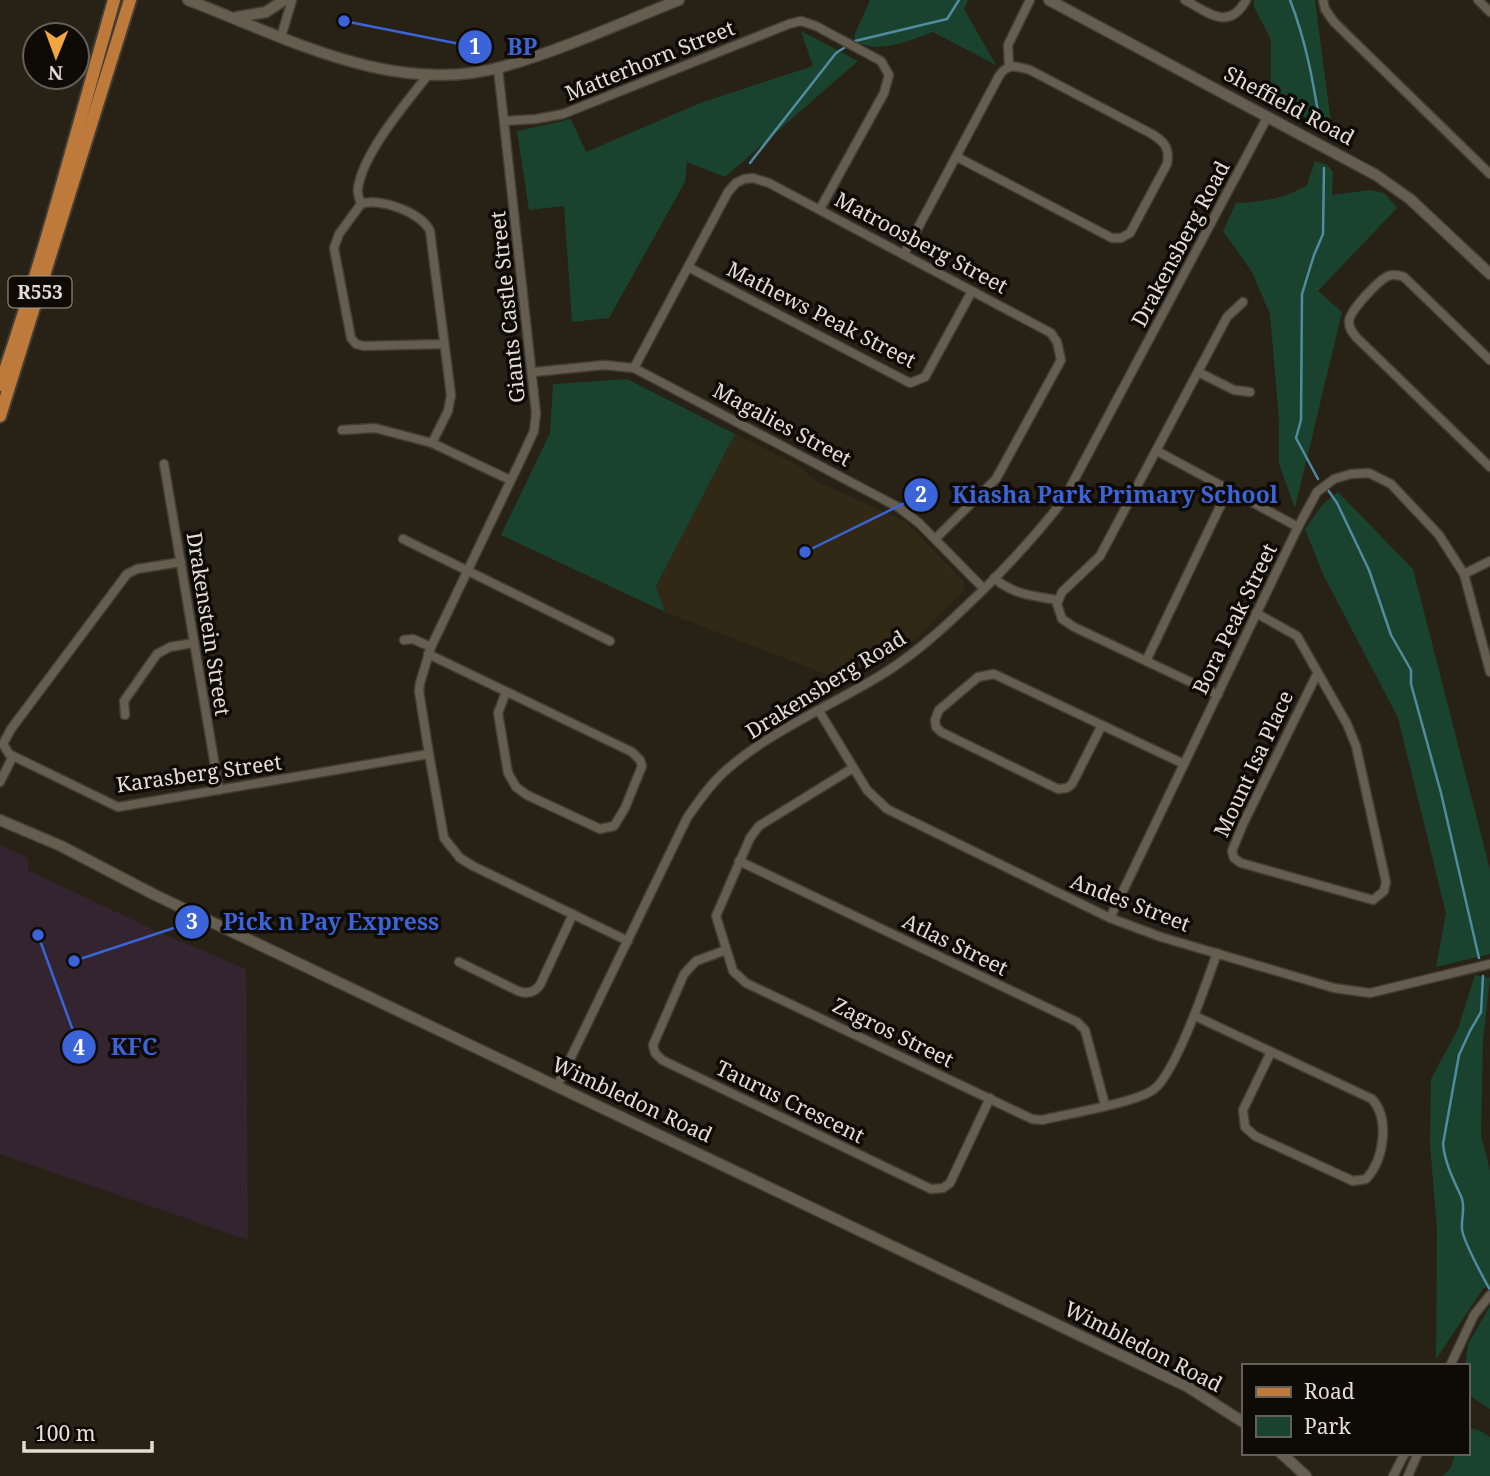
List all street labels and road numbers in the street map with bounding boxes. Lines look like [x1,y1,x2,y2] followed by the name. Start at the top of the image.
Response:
[561,13,738,107] street label: Matterhorn Street
[1219,59,1360,151] street label: Sheffield Road
[1125,156,1236,331] street label: Drakensberg Road
[830,185,1013,300] street label: Matroosberg Street
[483,210,531,404] street label: Giants Castle Street
[722,254,921,374] street label: Mathews Peak Street
[8,276,72,308] road number: R553
[709,376,856,472] street label: Magalies Street
[181,530,237,718] street label: Drakenstein Street
[1185,538,1283,699] street label: Bora Peak Street
[740,623,911,745] street label: Drakensberg Road
[1207,686,1299,841] street label: Mount Isa Place
[114,748,283,798] street label: Karasberg Street
[1067,866,1194,938] street label: Andes Street
[898,907,1013,982] street label: Atlas Street
[828,991,958,1073] street label: Zagros Street
[548,1050,717,1149] street label: Wimbledon Road
[712,1053,869,1149] street label: Taurus Crescent
[1060,1294,1227,1398] street label: Wimbledon Road

